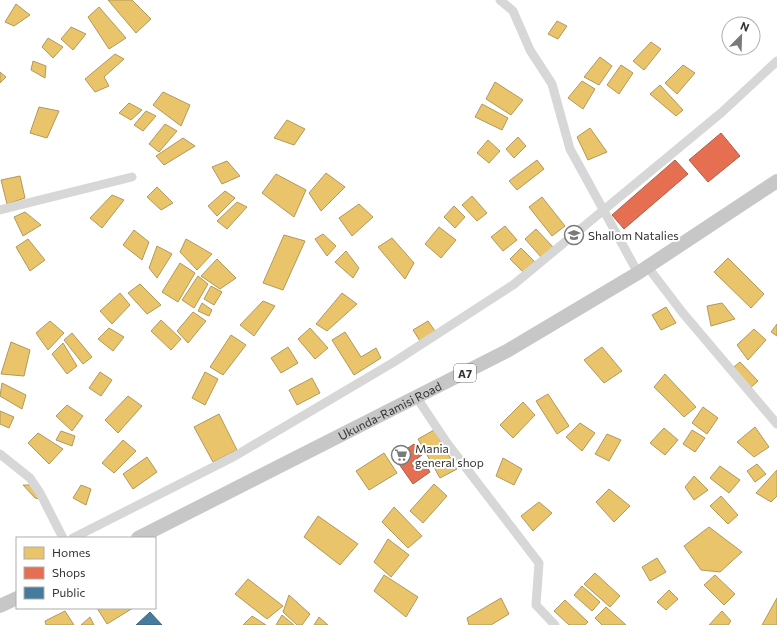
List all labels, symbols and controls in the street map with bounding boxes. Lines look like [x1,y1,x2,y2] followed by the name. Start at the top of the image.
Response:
[721,16,761,56] north arrow
[739,19,751,34] text: N
[563,224,585,246] school or university icon: Shallom Natalies
[588,228,679,242] place label: Shallom Natalies
[454,364,476,382] road number: A7
[336,378,444,443] street label: Ukunda-Ramisi Road
[415,441,484,469] place label: Mania general shop
[390,444,412,466] supermarket icon: Mania general shop
[16,537,156,609] legend
[52,545,90,559] text: Homes
[52,565,86,579] text: Shops
[52,585,85,599] text: Public

